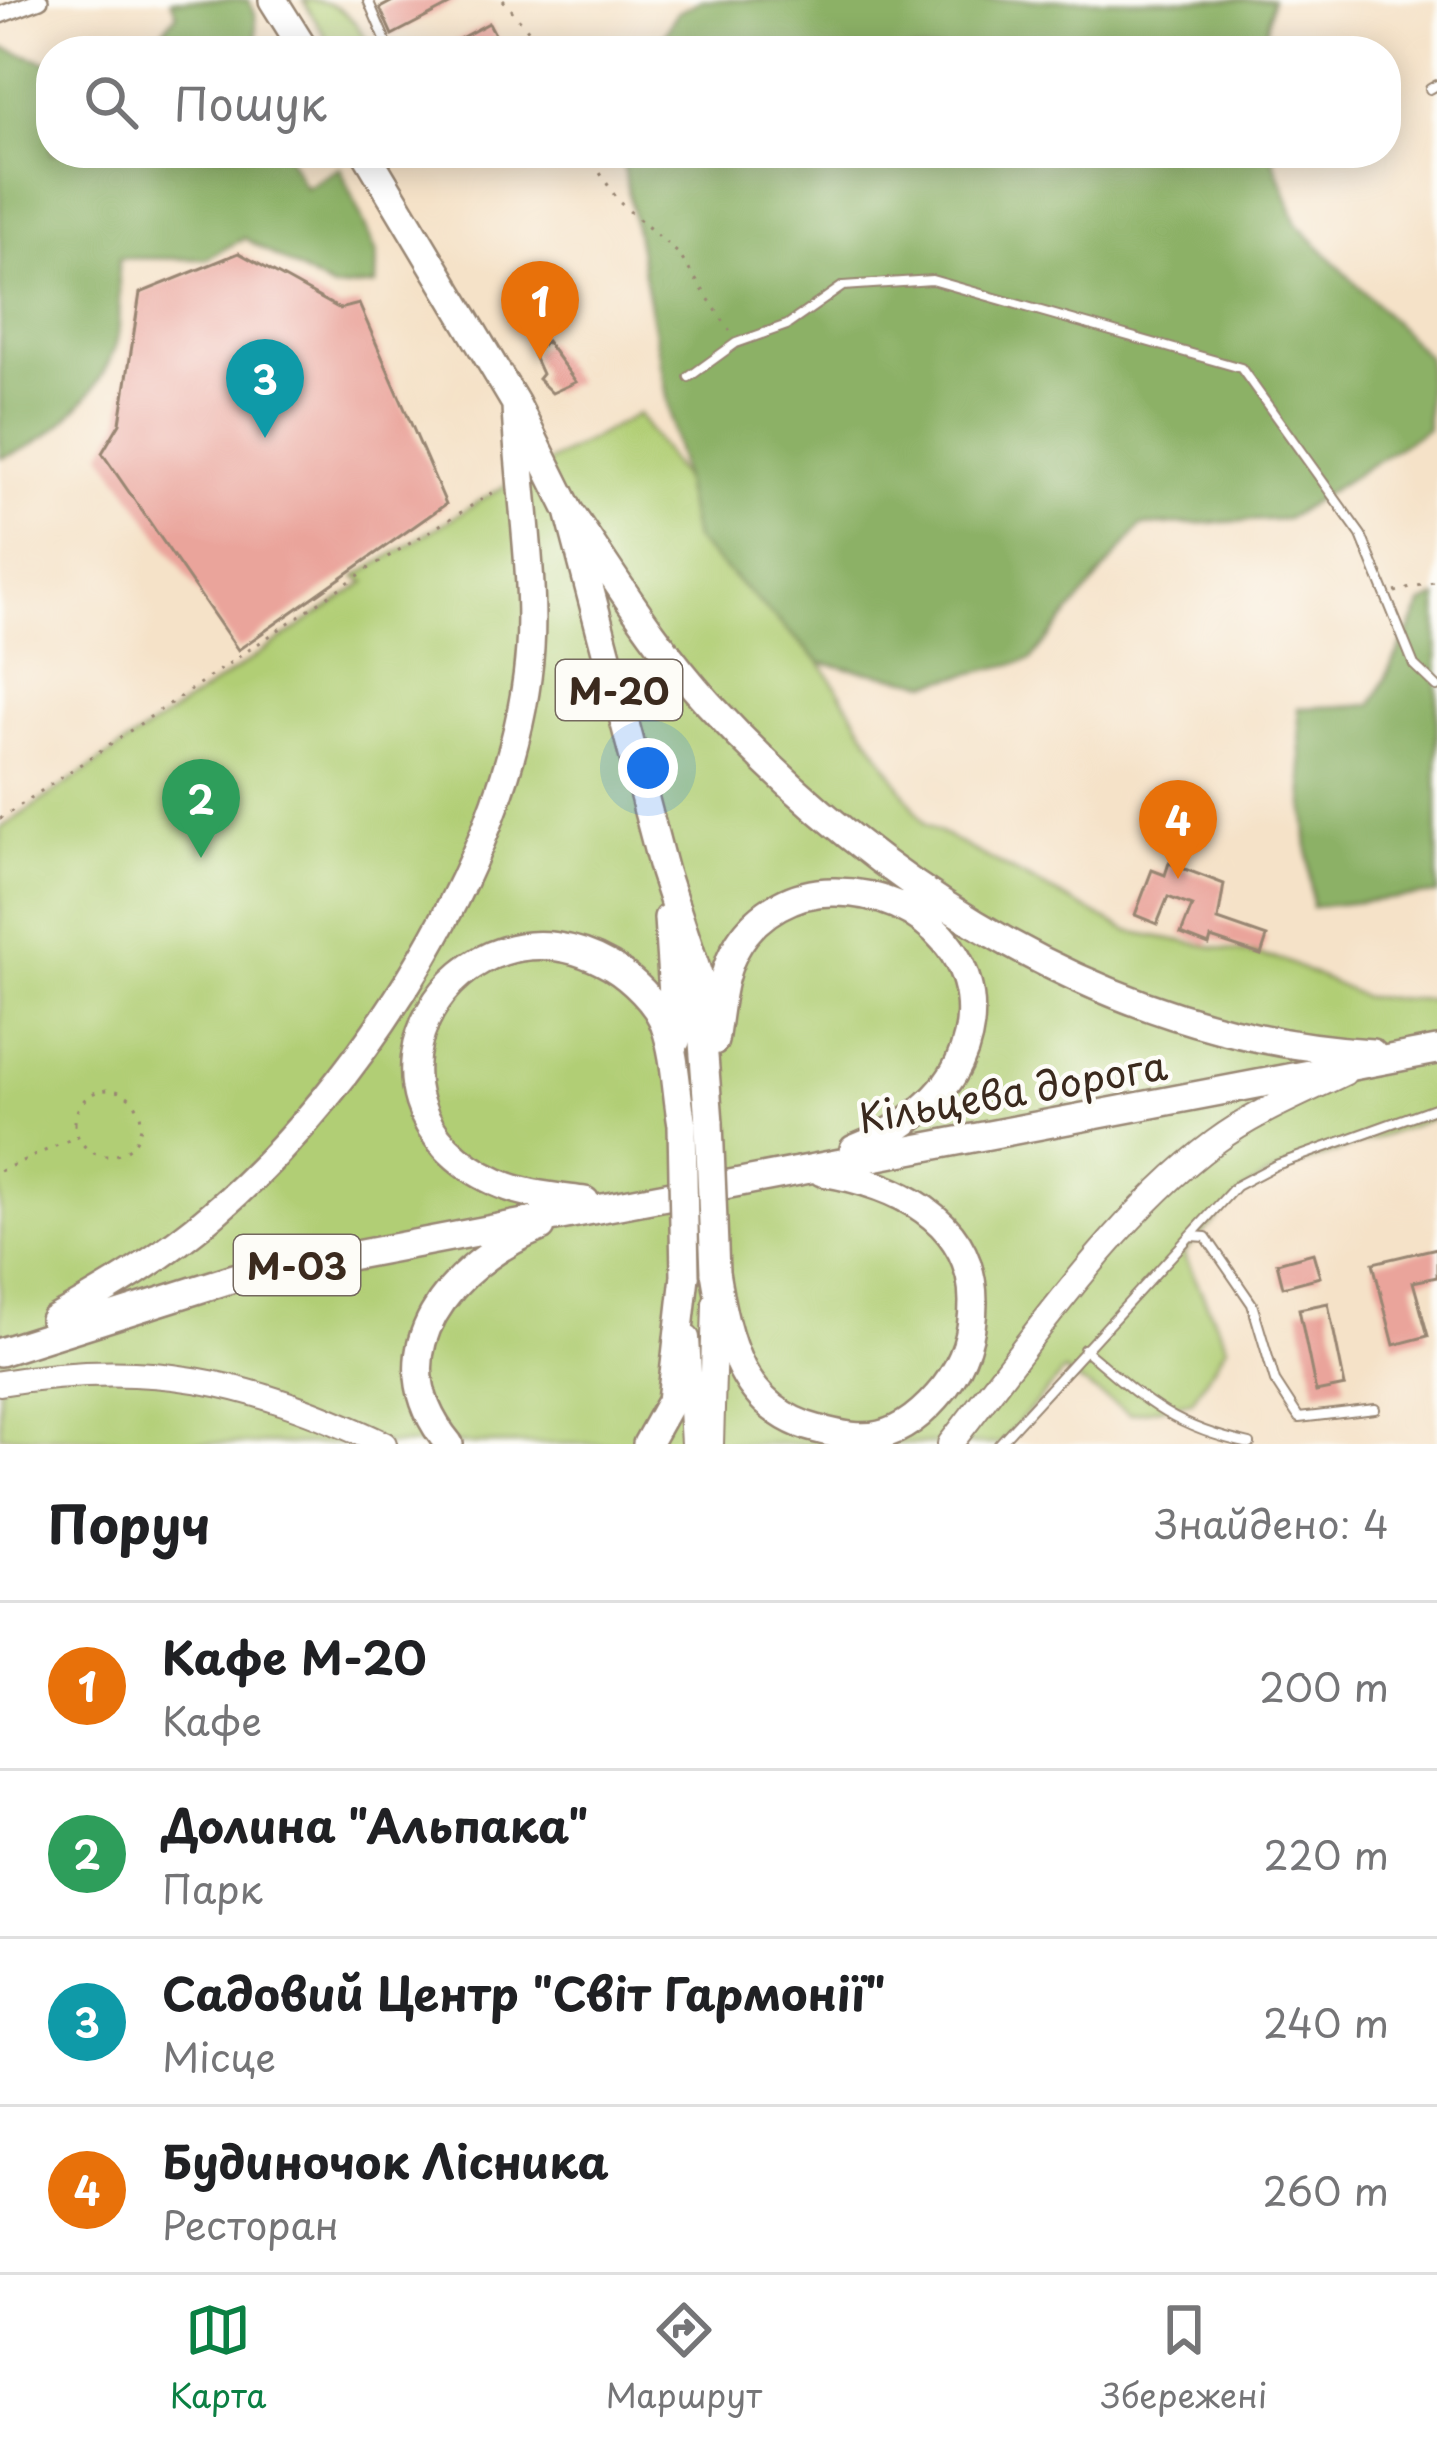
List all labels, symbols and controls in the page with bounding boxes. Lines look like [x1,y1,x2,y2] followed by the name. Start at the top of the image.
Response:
[36,36,1401,168] search box
[174,68,327,136] text: Пошук
[78,69,144,135] icon: search
[501,261,579,360] pin: 1
[226,339,304,438] pin: 3
[556,660,682,720] road number: М-20
[618,738,678,798] your location
[162,759,240,858] pin: 2
[1139,780,1217,879] pin: 4
[853,1034,1172,1146] street label: Кільцева дорога
[234,1235,360,1295] road number: М-03
[48,1484,210,1561] text: Поруч
[1155,1493,1389,1552] text: Знайдено: 4
[162,1622,427,1690] text: Кафе М-20
[78,1656,96,1715] text: 1
[1259,1656,1389,1715] text: 200 m
[162,1690,262,1749] text: Кафе
[162,1790,588,1858] text: Долина "Альпака"
[73,1824,101,1883] text: 2
[1264,1824,1389,1883] text: 220 m
[162,1858,263,1917] text: Парк
[162,1958,886,2026] text: Садовий Центр "Світ Гармонії"
[74,1992,100,2051] text: 3
[1263,1992,1389,2051] text: 240 m
[162,2026,276,2085] text: Місце
[162,2126,609,2194] text: Будиночок Лісника
[74,2160,100,2219] text: 4
[1262,2160,1389,2219] text: 260 m
[162,2194,339,2253] text: Ресторан
[170,2297,267,2419] tab: Карта
[606,2297,762,2419] tab: Маршрут
[1101,2297,1267,2419] tab: Збережені

